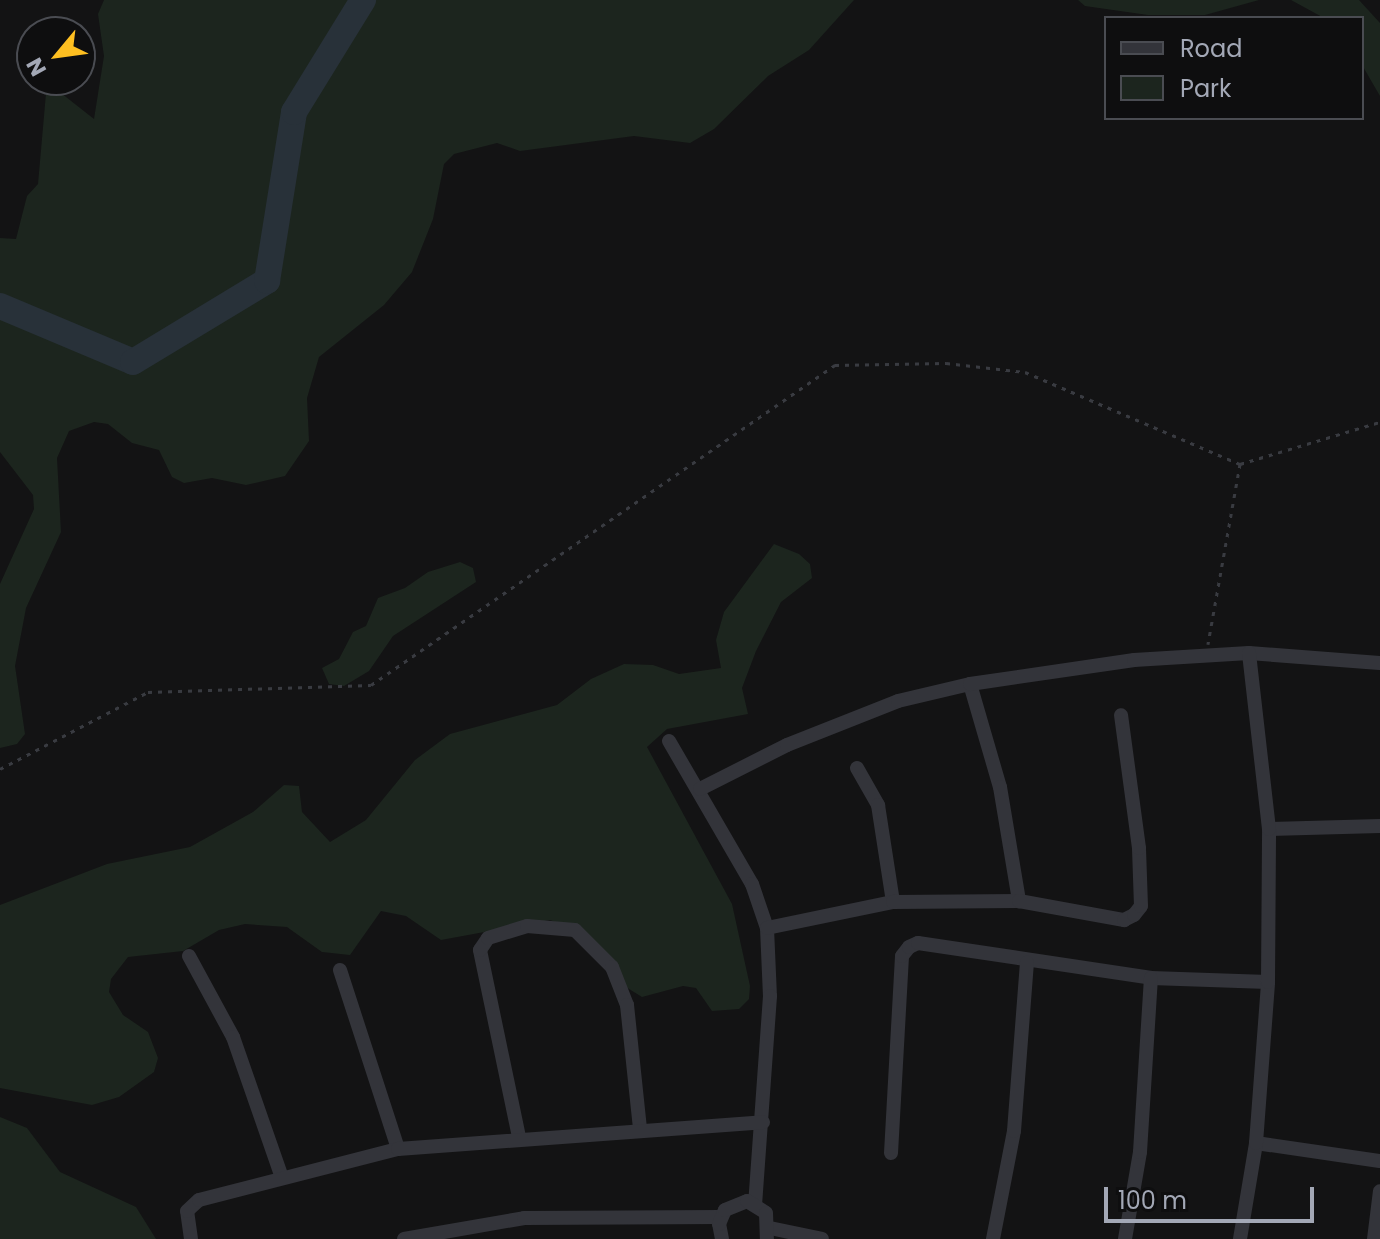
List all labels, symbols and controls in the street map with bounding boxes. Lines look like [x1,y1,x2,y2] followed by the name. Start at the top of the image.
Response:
[16,16,96,96] north arrow
[1104,16,1364,120] legend
[1180,32,1242,65] text: Road
[19,52,54,82] text: N
[1180,72,1231,105] text: Park
[1108,1171,1318,1221] scale bar
[1118,1184,1187,1217] text: 100 m

